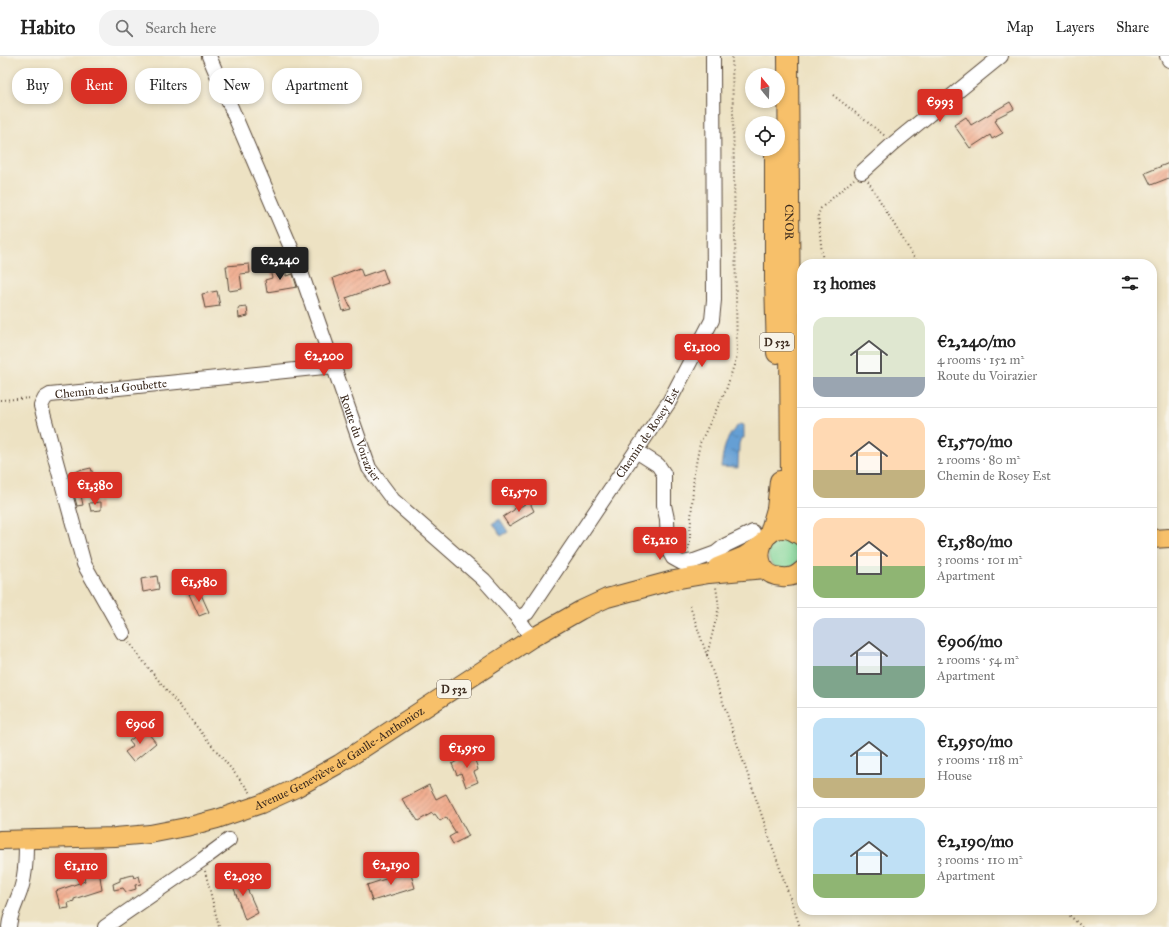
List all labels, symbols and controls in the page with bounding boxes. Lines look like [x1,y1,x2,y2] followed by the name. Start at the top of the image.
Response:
[99,10,379,46] search box
[20,16,75,39] text: Habito
[113,17,135,39] icon: search
[145,19,216,37] text: Search here
[1006,19,1034,36] text: Map
[1056,19,1094,36] text: Layers
[1116,19,1149,36] text: Share
[12,68,63,104] chip: Buy
[71,68,127,104] chip: Rent
[135,68,201,104] chip: Filters
[209,68,264,104] chip: New
[272,68,362,104] chip: Apartment
[745,68,785,108] north arrow
[745,68,785,156] map controls
[916,89,964,123] pin: €993
[926,94,954,110] text: €993
[745,116,785,156] button: locate
[782,204,796,240] street label: CNOR
[247,247,313,281] pin: €2,240
[260,252,300,268] text: €2,240
[1119,272,1141,294] icon: filters
[813,273,876,294] text: 13 homes
[937,331,1016,352] text: €2,240/mo
[760,333,794,351] road number: D 532
[845,333,893,381] icon: home
[669,334,735,368] pin: €1,100
[684,339,720,355] text: €1,100
[291,343,357,377] pin: €2,200
[304,348,344,364] text: €2,200
[937,352,1024,368] text: 4 rooms · 152 m²
[937,368,1037,384] text: Route du Voirazier
[54,376,168,401] street label: Chemin de la Goubette
[613,385,683,481] street label: Chemin de Rosey Est
[337,392,384,485] street label: Route du Voirazier
[937,431,1013,452] text: €1,570/mo
[845,434,893,482] icon: home
[937,452,1020,468] text: 2 rooms · 80 m²
[937,468,1051,484] text: Chemin de Rosey Est
[62,472,128,506] pin: €1,380
[77,477,113,493] text: €1,380
[486,479,552,513] pin: €1,570
[501,484,537,500] text: €1,570
[627,527,693,561] pin: €1,210
[937,531,1012,552] text: €1,580/mo
[642,532,678,548] text: €1,210
[845,534,893,582] icon: home
[937,552,1022,568] text: 3 rooms · 101 m²
[937,568,995,584] text: Apartment
[166,569,232,603] pin: €1,580
[181,574,217,590] text: €1,580
[937,631,1003,652] text: €906/mo
[845,634,893,682] icon: home
[937,652,1019,668] text: 2 rooms · 54 m²
[937,668,995,684] text: Apartment
[437,680,471,698] road number: D 532
[252,703,427,813] street label: Avenue Geneviève de Gaulle-Anthonioz
[116,711,164,745] pin: €906
[125,716,155,732] text: €906
[937,731,1013,752] text: €1,950/mo
[845,734,893,782] icon: home
[434,735,500,769] pin: €1,950
[449,740,485,756] text: €1,950
[937,752,1023,768] text: 5 rooms · 118 m²
[937,768,972,784] text: House
[937,831,1014,852] text: €2,190/mo
[845,834,893,882] icon: home
[358,852,424,886] pin: €2,190
[937,852,1022,868] text: 3 rooms · 110 m²
[48,853,114,887] pin: €1,110
[372,857,410,873] text: €2,190
[64,858,98,874] text: €1,110
[210,863,276,897] pin: €2,030
[224,868,262,884] text: €2,030
[937,868,995,884] text: Apartment

